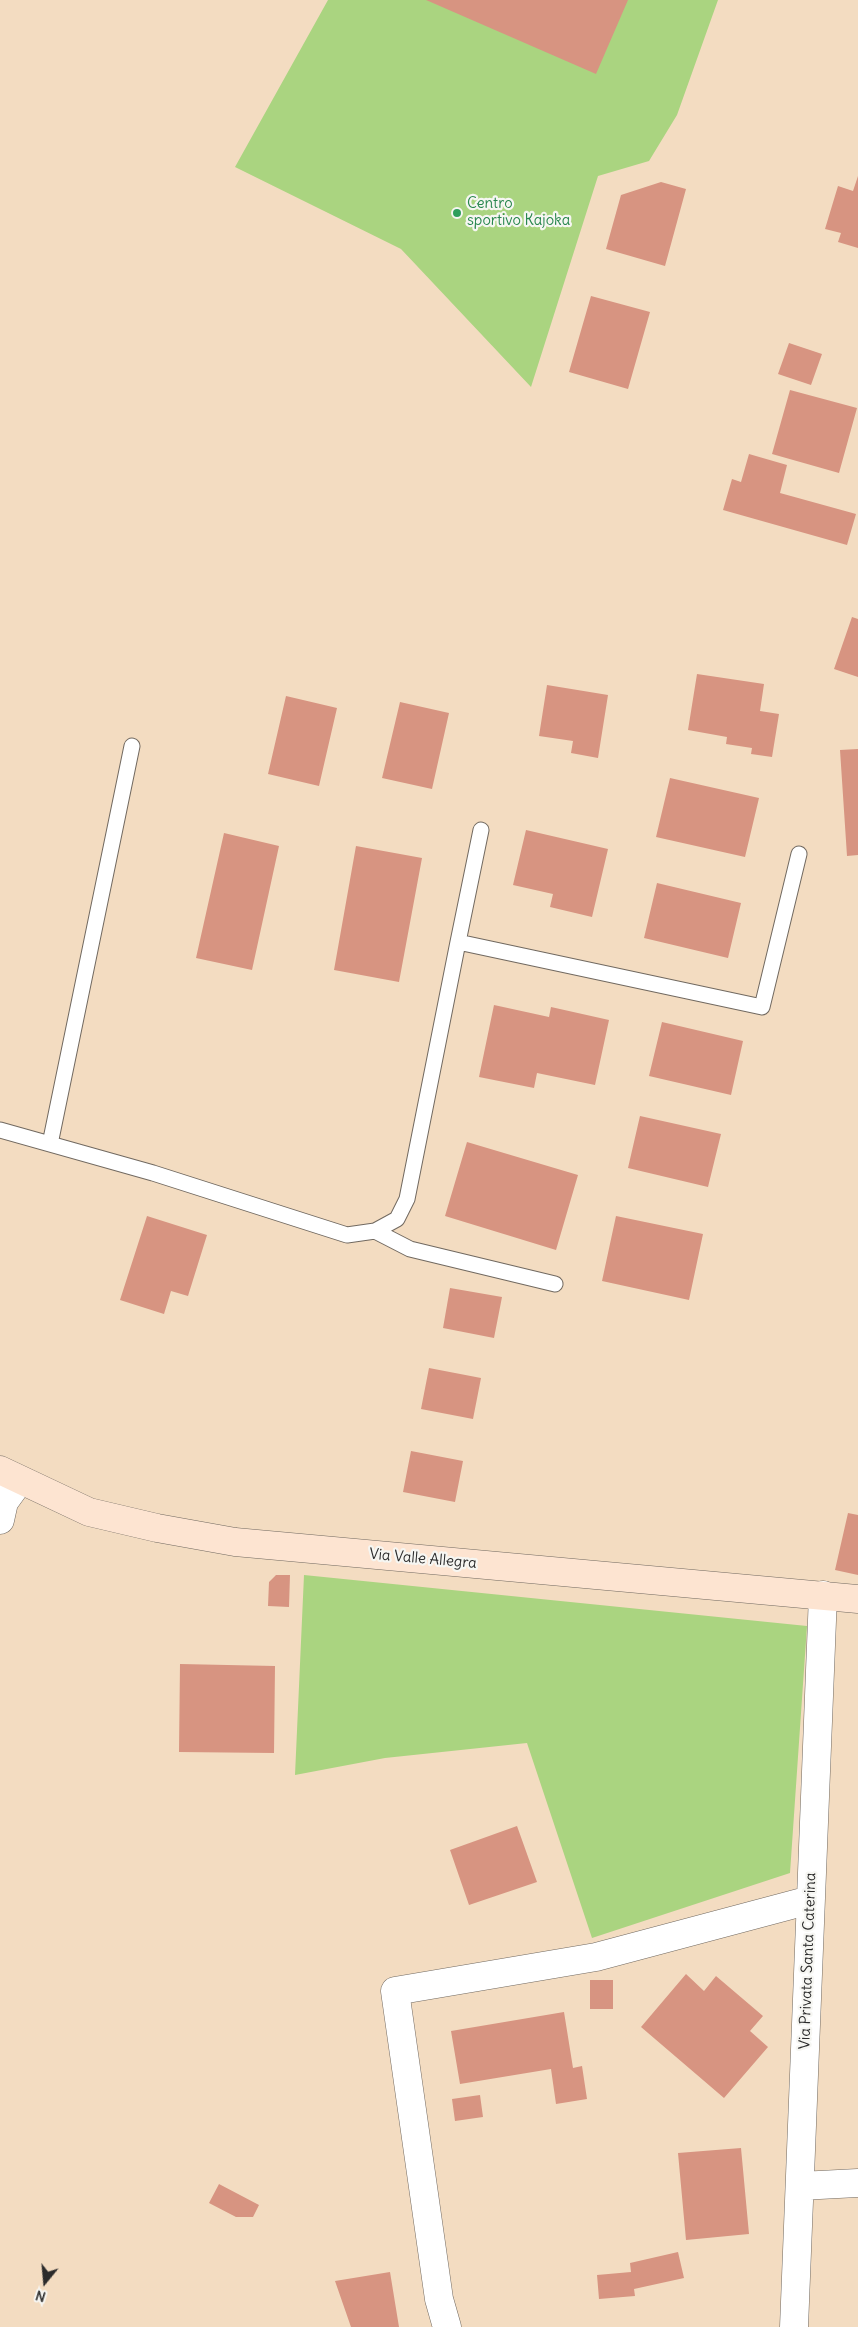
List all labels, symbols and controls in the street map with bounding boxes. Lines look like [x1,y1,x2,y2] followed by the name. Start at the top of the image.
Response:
[467,195,570,230] place label: Centro sportivo Kajoka
[451,207,463,219] marker: Centro sportivo Kajoka
[368,1545,478,1573] street label: Via Valle Allegra
[796,1872,820,2050] street label: Via Privata Santa Caterina
[20,2257,70,2307] north arrow
[33,2286,48,2306] text: N

